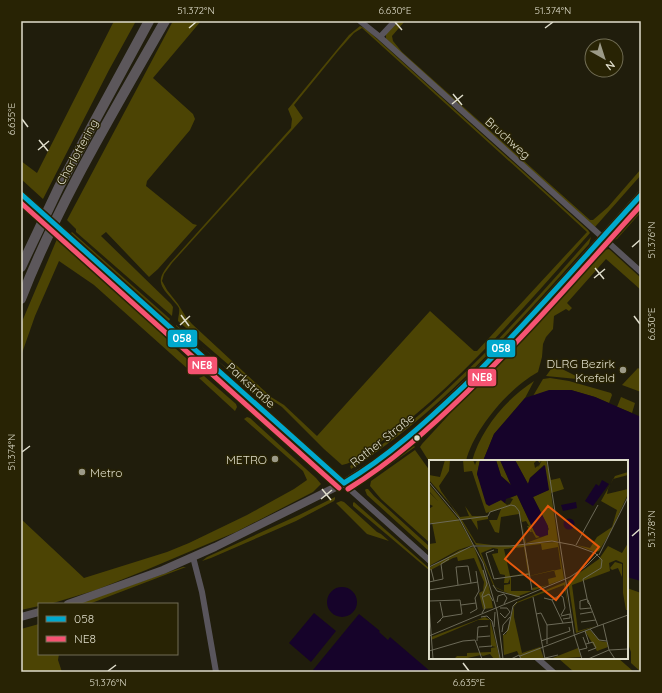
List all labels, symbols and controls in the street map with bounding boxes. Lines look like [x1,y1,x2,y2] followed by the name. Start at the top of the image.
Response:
[177,4,215,17] text: 51.372°N
[379,4,412,17] text: 6.630°E
[535,4,571,17] text: 51.374°N
[584,38,624,78] north arrow
[603,58,618,74] text: N
[5,103,18,135] text: 6.635°E
[482,114,534,162] street label: Bruchweg
[53,116,101,188] street label: Charlottering
[645,221,658,259] text: 51.376°N
[645,307,658,340] text: 6.630°E
[167,329,198,348] line badge: 058
[172,331,192,345] text: 058
[486,339,516,358] line badge: 058
[491,341,511,355] text: 058
[187,356,218,375] line badge: NE8
[547,356,615,385] place label: DLRG Bezirk Krefeld
[192,358,212,372] text: NE8
[223,359,279,411] street label: Parkstraße
[618,365,628,375] marker: DLRG Bezirk Krefeld
[467,368,497,387] line badge: NE8
[472,370,492,384] text: NE8
[347,410,417,470] street label: Rather Straße
[412,433,422,443] unlabelled marker
[5,434,18,470] text: 51.374°N
[226,452,267,467] place label: METRO
[270,454,280,464] marker: METRO
[429,460,628,659] inset map
[90,465,122,480] place label: Metro
[77,467,87,477] marker: Metro
[645,510,658,548] text: 51.378°N
[38,603,178,655] legend
[74,611,94,626] text: 058
[74,631,96,646] text: NE8
[89,676,127,689] text: 51.376°N
[453,676,485,689] text: 6.635°E

